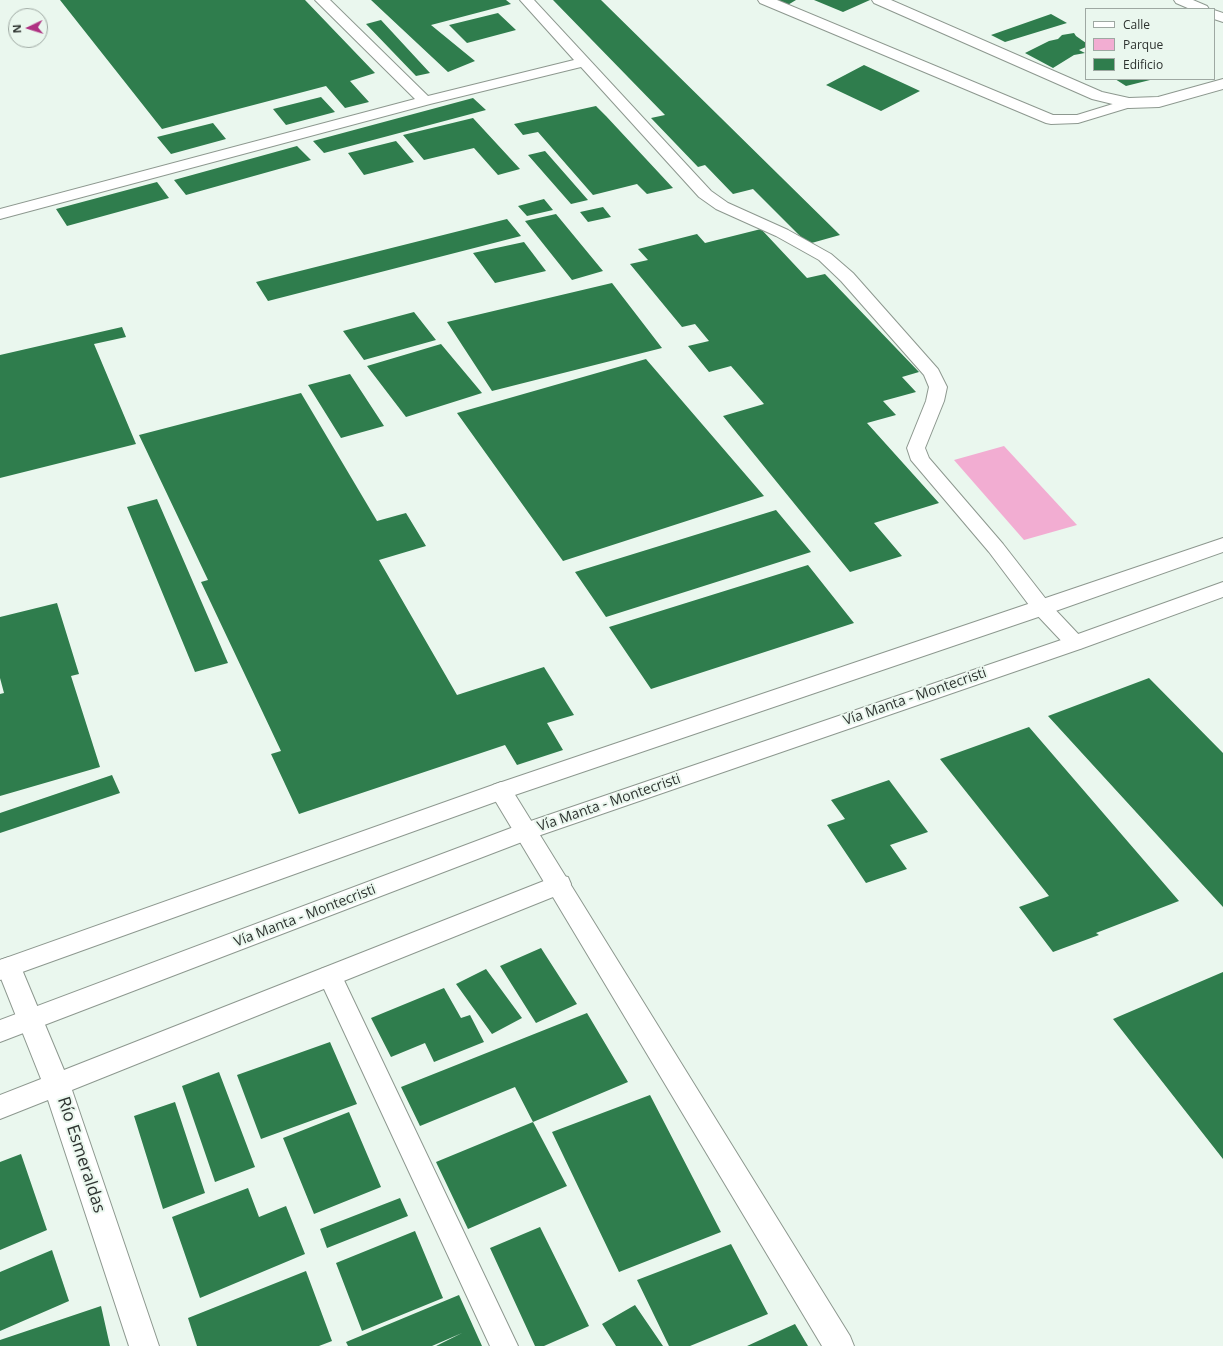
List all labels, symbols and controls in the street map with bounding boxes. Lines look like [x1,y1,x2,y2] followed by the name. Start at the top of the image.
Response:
[8,8,48,48] north arrow
[1085,8,1215,80] legend
[1123,16,1150,33] text: Calle
[9,24,24,34] text: N
[1123,36,1163,53] text: Parque
[1123,56,1163,73] text: Edificio
[841,665,989,729] street label: Vía Manta - Montecristi
[535,771,683,835] street label: Vía Manta - Montecristi
[232,881,378,951] street label: Vía Manta - Montecristi
[53,1094,109,1216] street label: Río Esmeraldas

